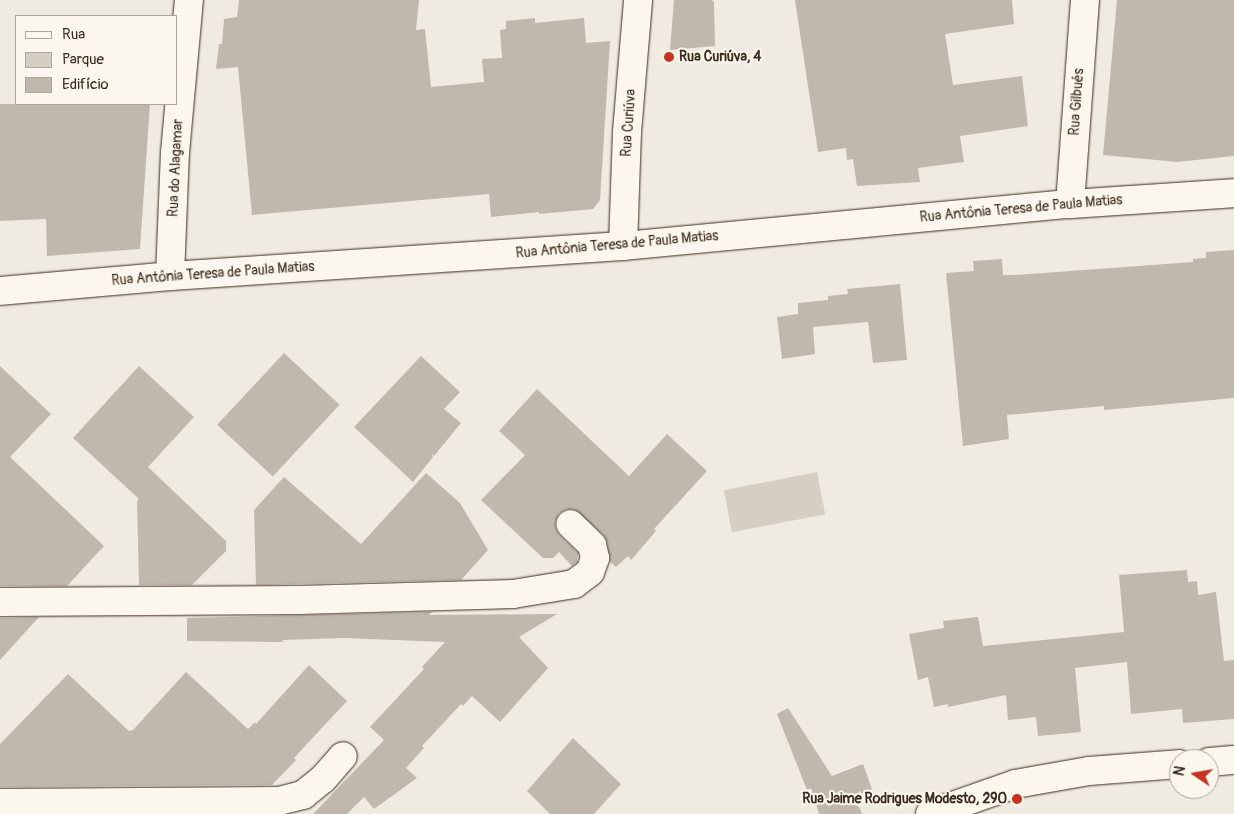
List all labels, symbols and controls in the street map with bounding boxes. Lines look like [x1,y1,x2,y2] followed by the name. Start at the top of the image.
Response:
[15,15,178,105] legend
[62,25,85,44] text: Rua
[679,49,761,65] place label: Rua Curiúva, 4
[62,50,104,69] text: Parque
[663,51,675,63] marker: Rua Curiúva, 4
[1066,68,1088,136] street label: Rua Gilbués
[62,75,108,94] text: Edifício
[618,89,640,157] street label: Rua Curiúva
[165,119,187,217] street label: Rua do Alagamar
[919,192,1123,226] street label: Rua Antônia Teresa de Paula Matias
[515,228,719,262] street label: Rua Antônia Teresa de Paula Matias
[111,259,315,289] street label: Rua Antônia Teresa de Paula Matias
[1169,749,1219,799] north arrow
[1171,765,1189,777] text: N
[802,791,1007,807] place label: Rua Jaime Rodrigues Modesto, 290
[1011,793,1023,805] marker: Rua Jaime Rodrigues Modesto, 290

